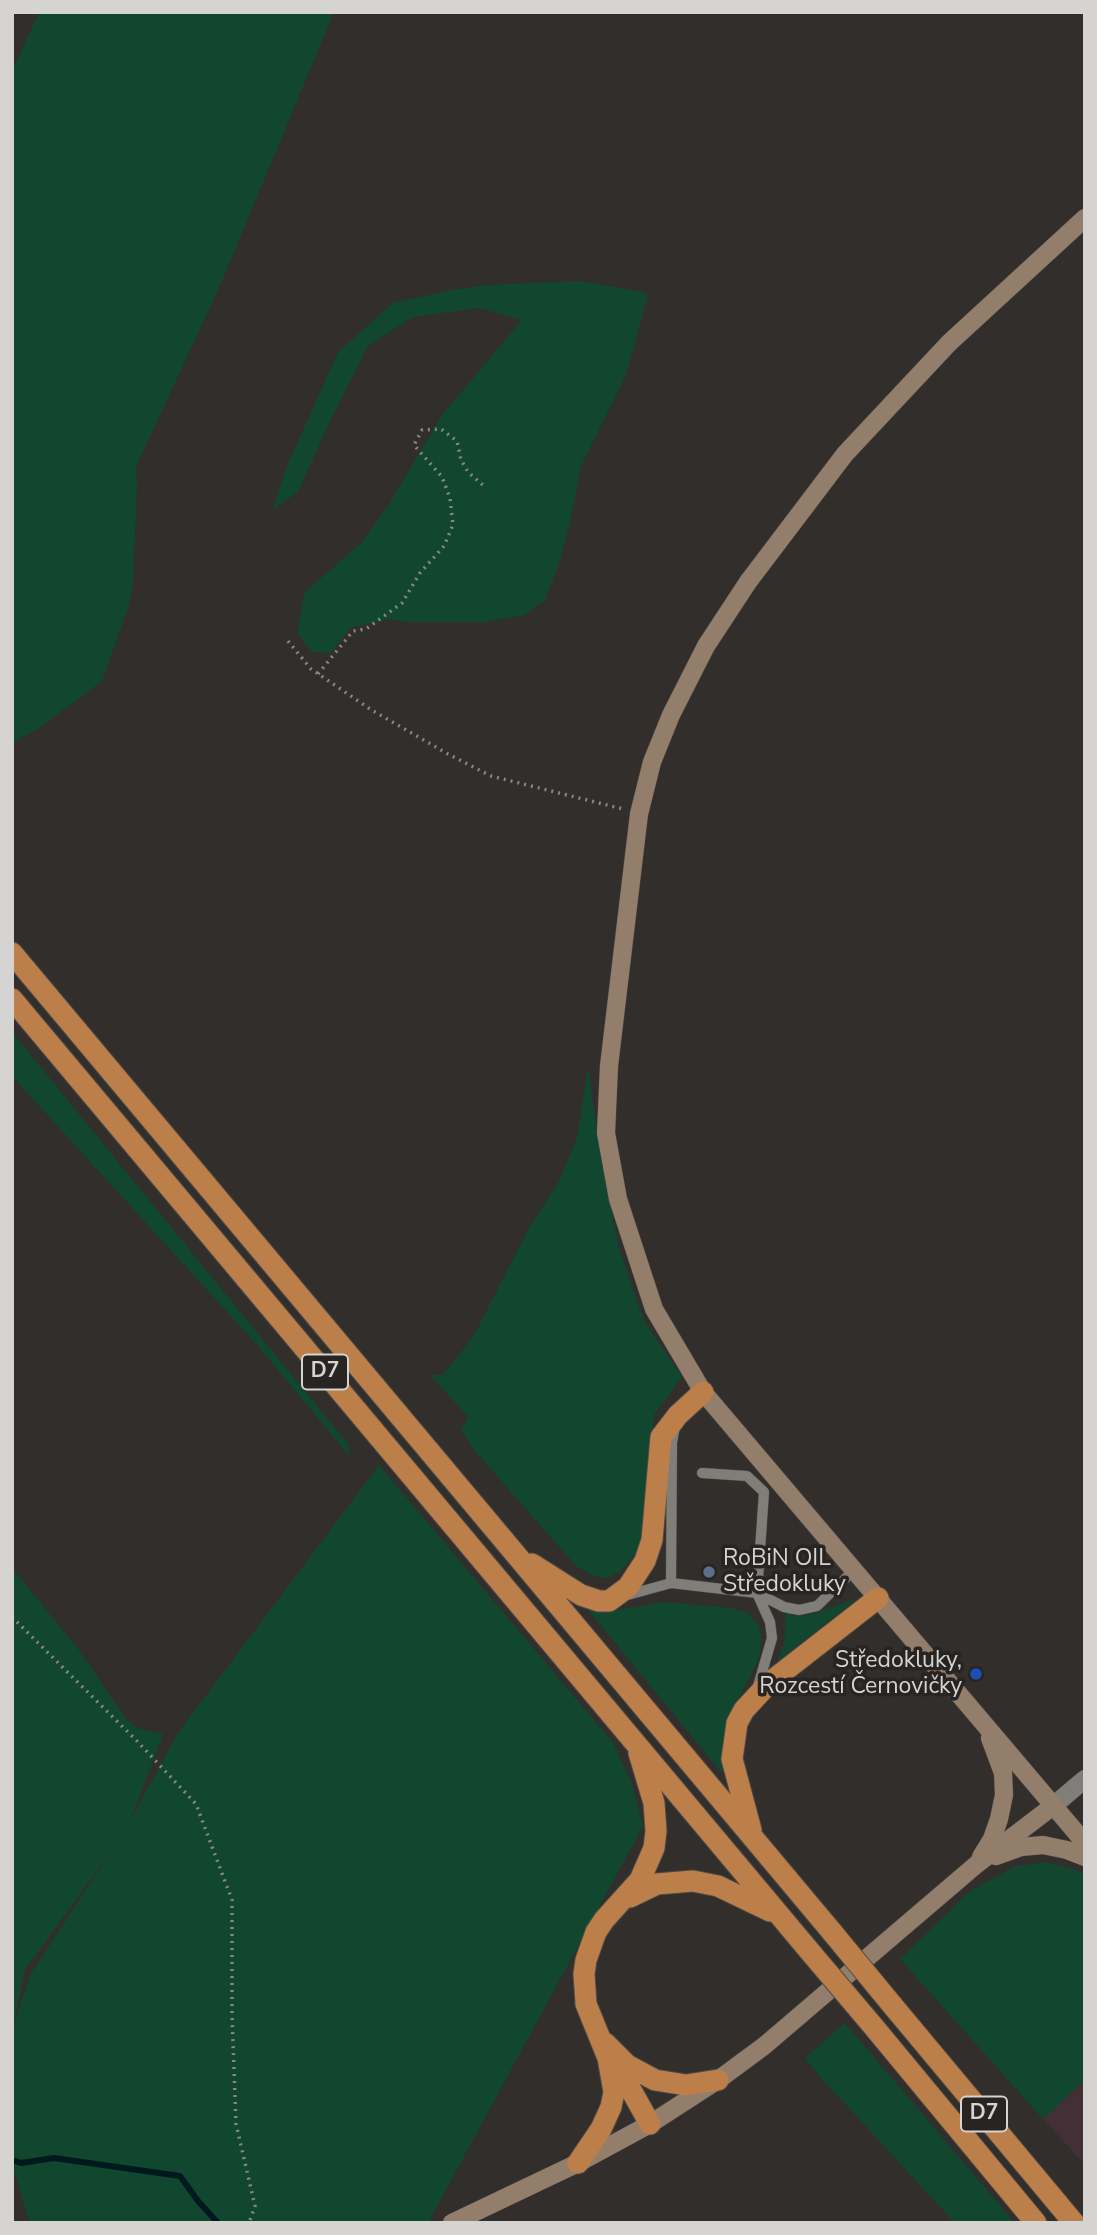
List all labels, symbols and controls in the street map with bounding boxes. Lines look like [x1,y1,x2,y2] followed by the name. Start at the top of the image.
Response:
[302,1354,348,1390] road number: D7
[723,1545,846,1599] place label: RoBiN OIL Středokluky
[701,1564,717,1580] marker: RoBiN OIL Středokluky
[759,1647,962,1701] place label: Středokluky, Rozcestí Černovičky
[968,1666,984,1682] marker: Středokluky, Rozcestí Černovičky
[961,2096,1007,2132] road number: D7

